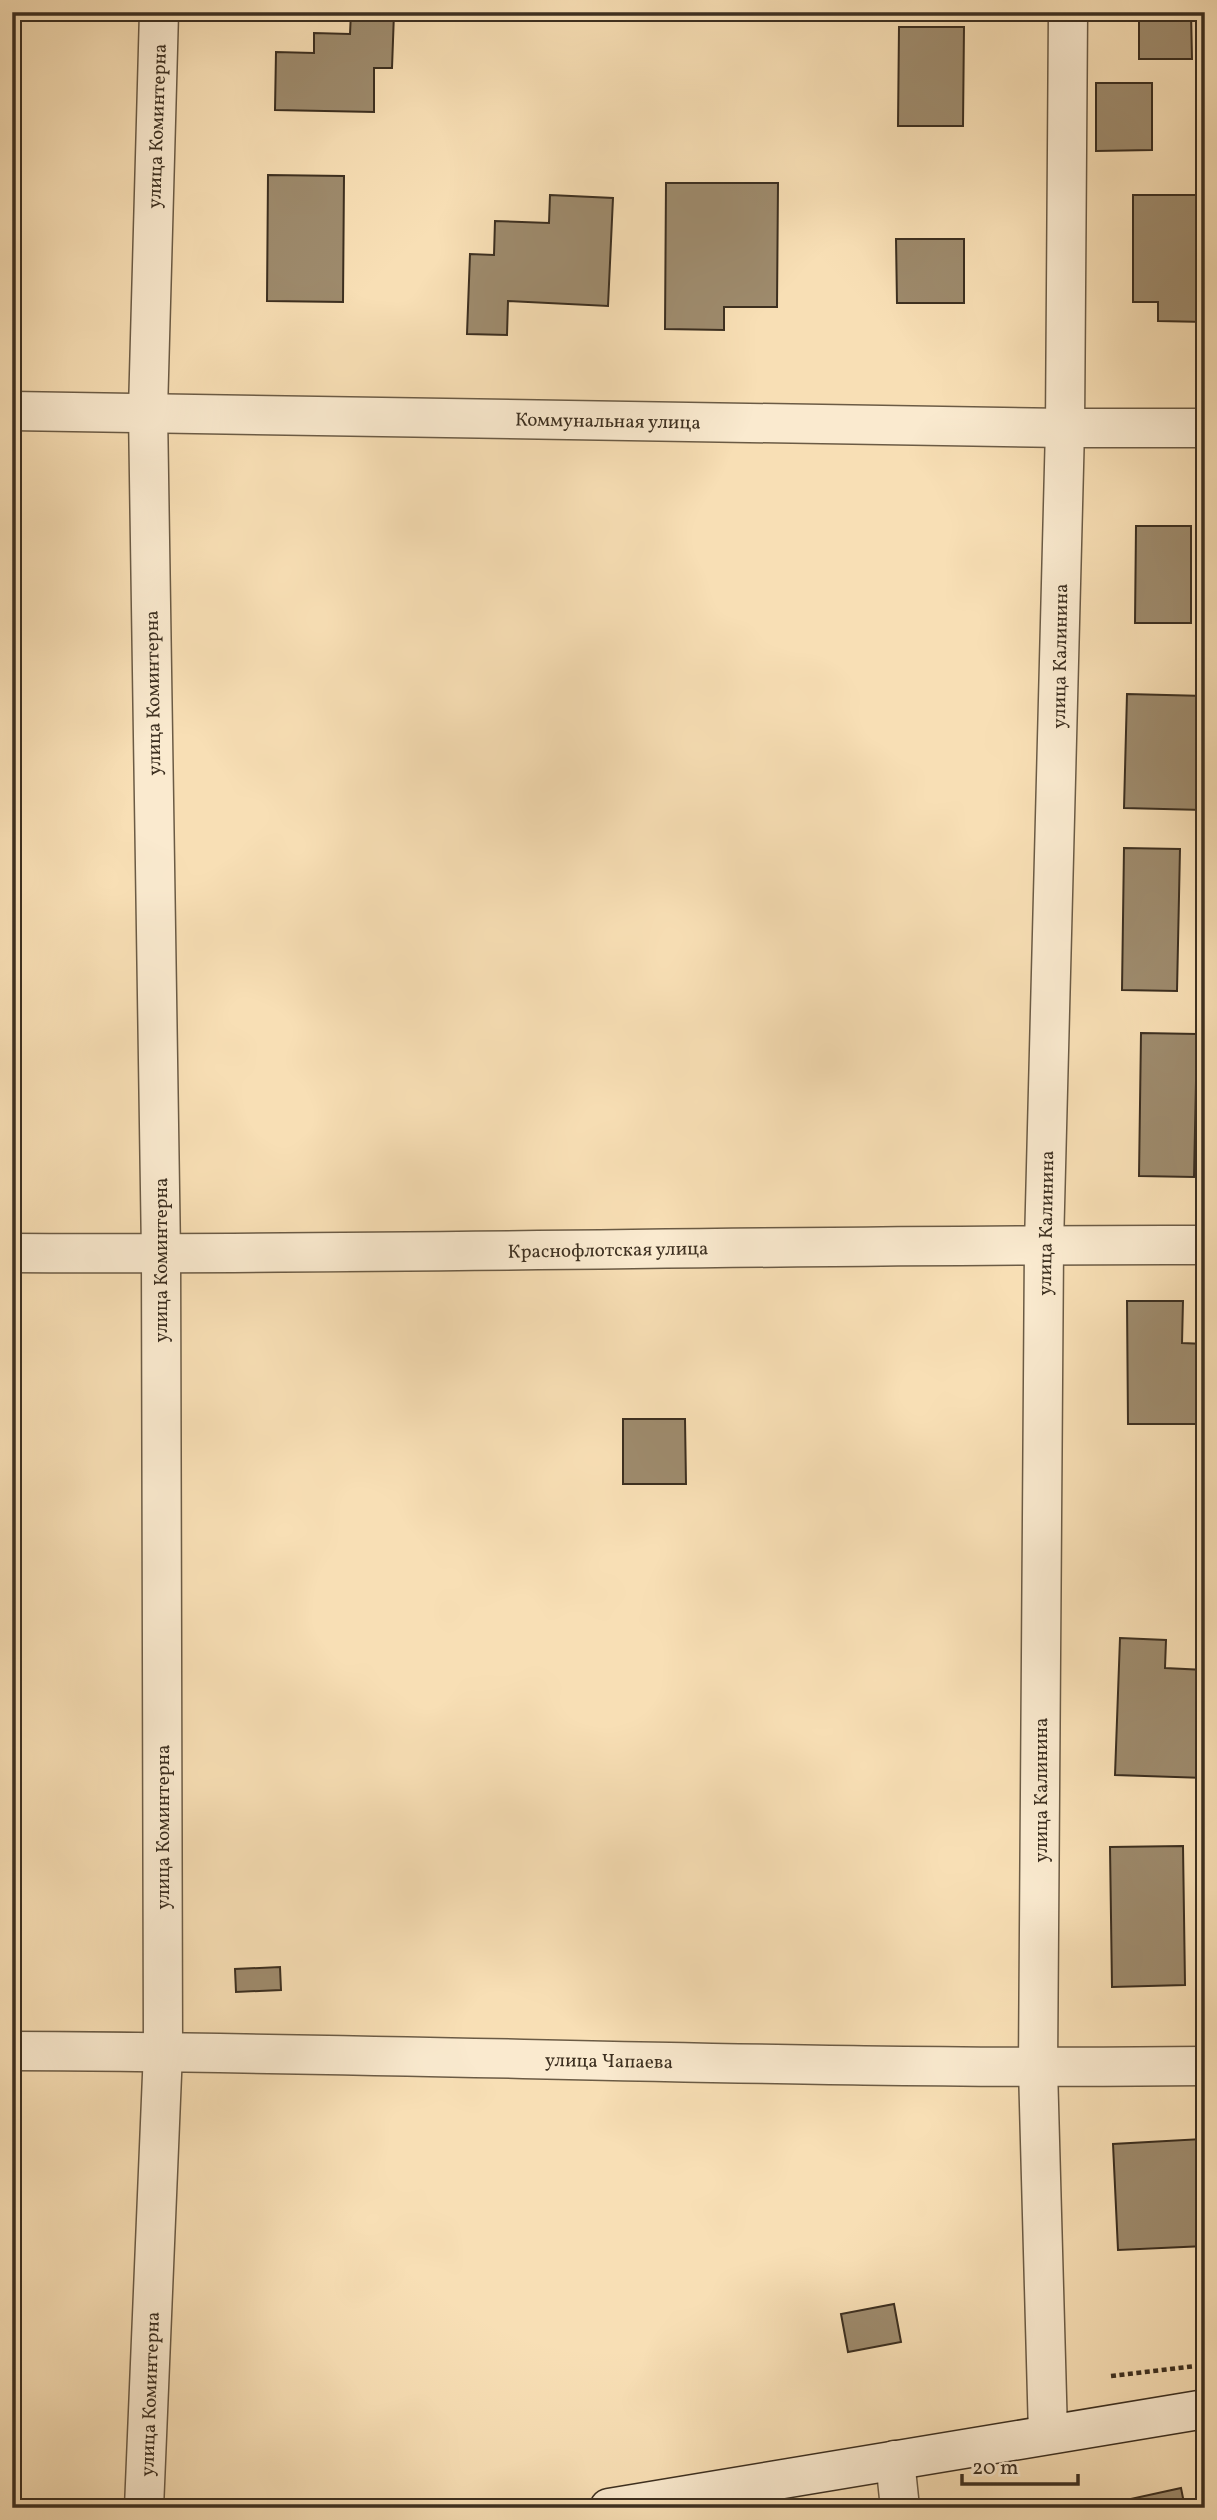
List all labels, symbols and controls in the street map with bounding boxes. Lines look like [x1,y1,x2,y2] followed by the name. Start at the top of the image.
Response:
[142,43,174,209] street label: улица Коминтерна
[515,407,701,437] street label: Коммунальная улица
[1047,583,1075,729] street label: улица Калинина
[140,610,168,776] street label: улица Коминтерна
[1033,1150,1061,1296] street label: улица Калинина
[149,1177,175,1343] street label: улица Коминтерна
[507,1236,709,1266] street label: Краснофлотская улица
[1029,1717,1055,1863] street label: улица Калинина
[151,1744,177,1910] street label: улица Коминтерна
[545,2048,673,2076] street label: улица Чапаева
[135,2311,167,2477] street label: улица Коминтерна
[962,2443,1077,2487] scale bar
[972,2454,1018,2483] text: 20 m

